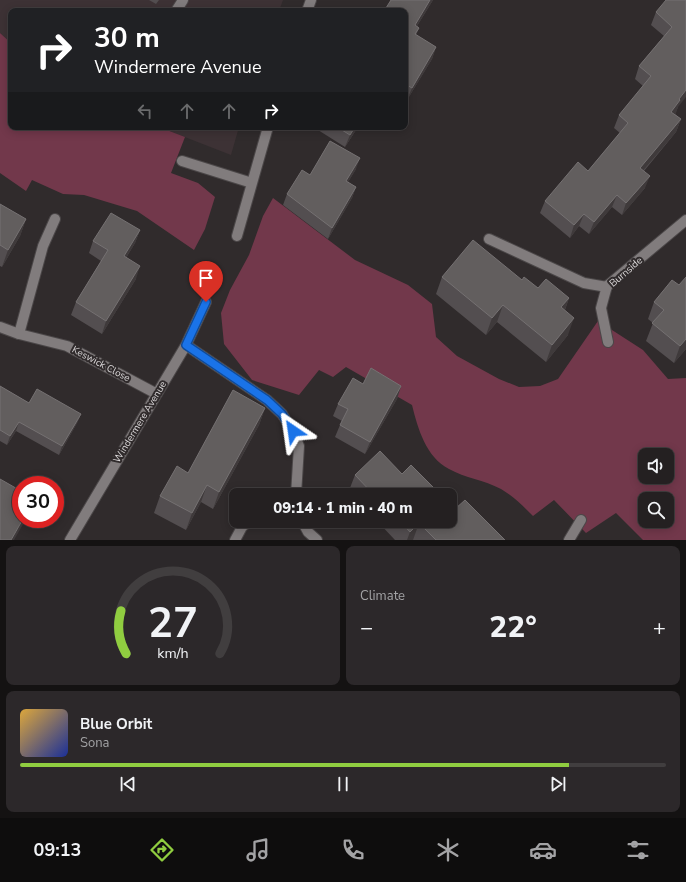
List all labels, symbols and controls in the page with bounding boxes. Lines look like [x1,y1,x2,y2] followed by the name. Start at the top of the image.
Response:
[94,19,160,57] text: 30 m
[28,24,80,76] icon: right
[94,55,262,79] text: Windermere Avenue
[134,100,156,122] icon: left
[176,100,198,122] icon: ahead
[218,100,240,122] icon: ahead
[260,100,282,122] icon: right
[606,254,646,290] street label: Burnside
[189,261,223,302] pin
[195,267,217,289] icon: arrive
[69,343,133,385] street label: Keswick Close
[110,379,170,465] street label: Windermere Avenue
[272,410,314,452] position arrow
[638,448,674,528] map controls
[638,448,674,484] button: sound
[12,476,64,528] speed limit sign: 30
[638,492,674,528] button: search
[273,498,413,518] text: 09:14 · 1 min · 40 m
[360,587,405,605] text: Climate
[148,594,198,651] text: 27
[489,607,537,648] text: 22°
[360,613,373,643] text: −
[653,613,666,643] text: +
[157,643,189,662] text: km/h
[80,714,152,734] text: Blue Orbit
[80,734,110,752] text: Sona
[117,773,139,795] icon: previous
[332,773,354,795] icon: pause
[547,773,569,795] icon: next
[148,836,176,864] icon: directions
[244,836,272,864] icon: music
[339,836,367,864] icon: phone
[434,836,462,864] icon: climate
[529,836,557,864] icon: car
[624,836,652,864] icon: filters
[34,838,81,862] text: 09:13

